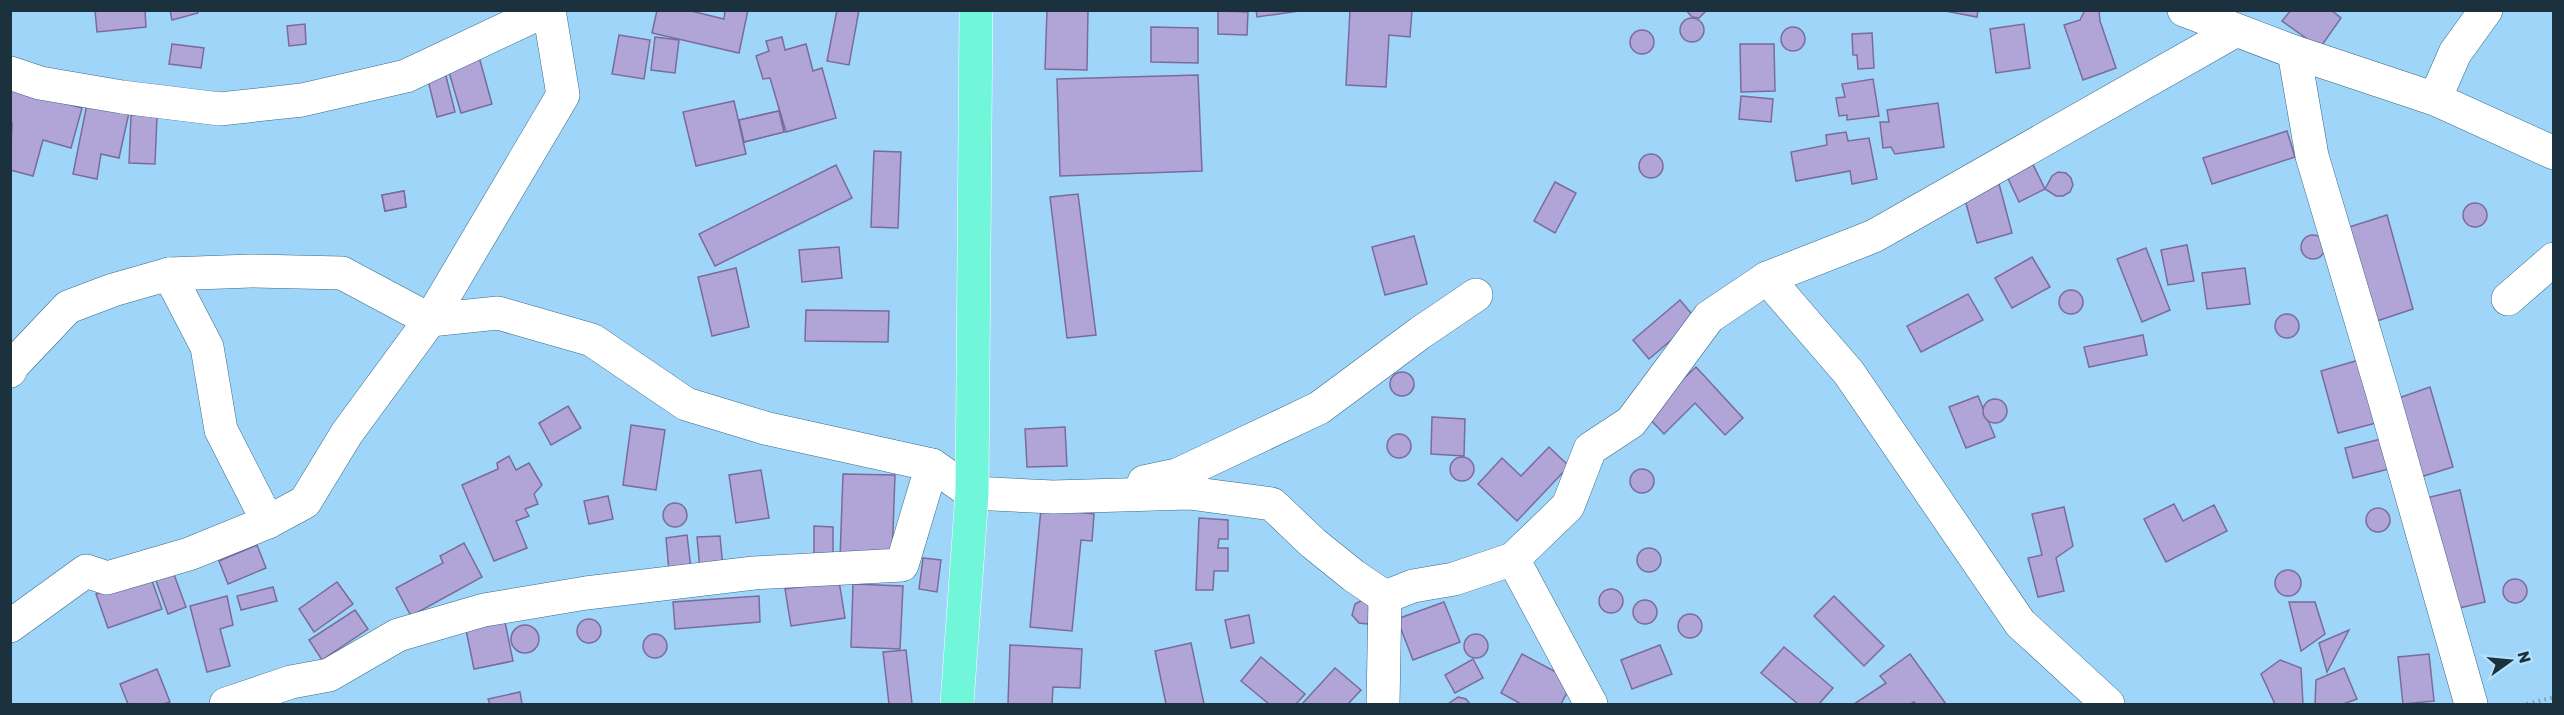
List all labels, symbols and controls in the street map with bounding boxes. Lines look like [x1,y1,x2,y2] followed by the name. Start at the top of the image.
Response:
[2480,631,2540,691] north arrow
[2513,649,2535,665] text: N

